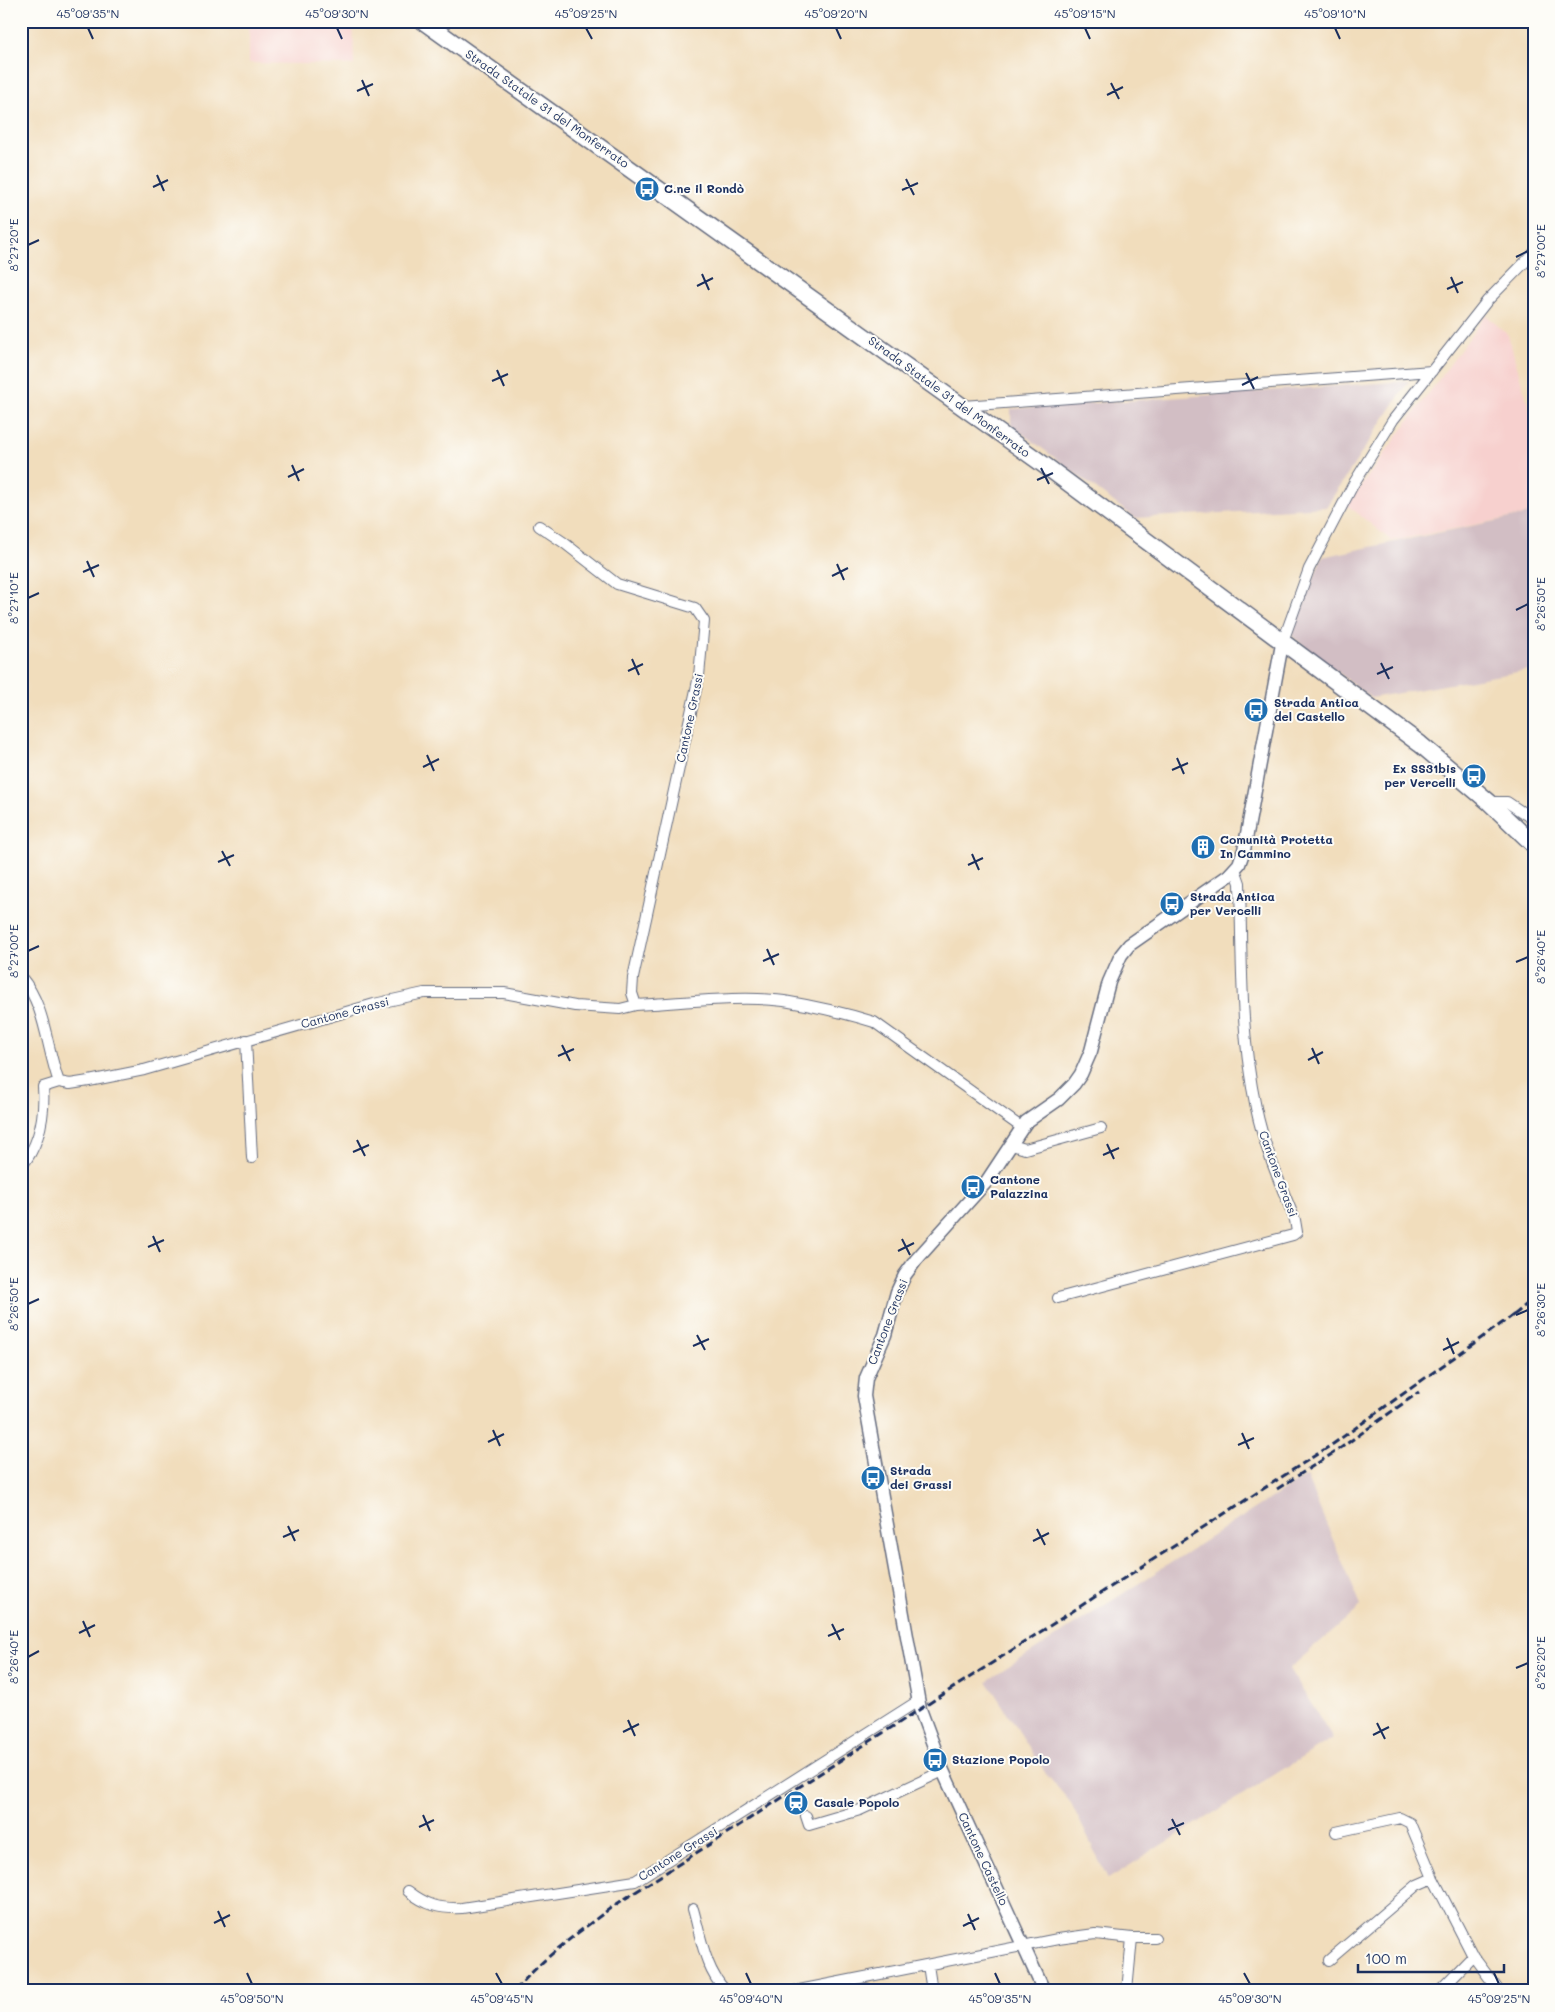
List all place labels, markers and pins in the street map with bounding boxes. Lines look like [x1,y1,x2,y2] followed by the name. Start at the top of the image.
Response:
[634,176,660,202] bus stop icon: C.ne il Rondò
[664,180,744,196] place label: C.ne il Rondò
[1274,694,1359,724] place label: Strada Antica del Castello
[1243,697,1269,723] bus stop icon: Strada Antica del Castello
[1385,760,1456,790] place label: Ex SS31bis per Vercelli
[1461,763,1487,789] bus stop icon: Ex SS31bis per Vercelli
[1220,831,1333,861] place label: Comunità Protetta In Cammino
[1190,834,1216,860] building icon: Comunità Protetta In Cammino
[1190,888,1275,918] place label: Strada Antica per Vercelli
[1159,891,1185,917] bus stop icon: Strada Antica per Vercelli
[990,1171,1048,1201] place label: Cantone Palazzina
[960,1174,986,1200] bus stop icon: Cantone Palazzina
[890,1462,952,1492] place label: Strada dei Grassi
[860,1465,886,1491] bus stop icon: Strada dei Grassi
[922,1747,948,1773] bus stop icon: Stazione Popolo
[952,1751,1050,1767] place label: Stazione Popolo
[783,1790,809,1816] station icon: Casale Popolo
[814,1794,899,1810] place label: Casale Popolo

